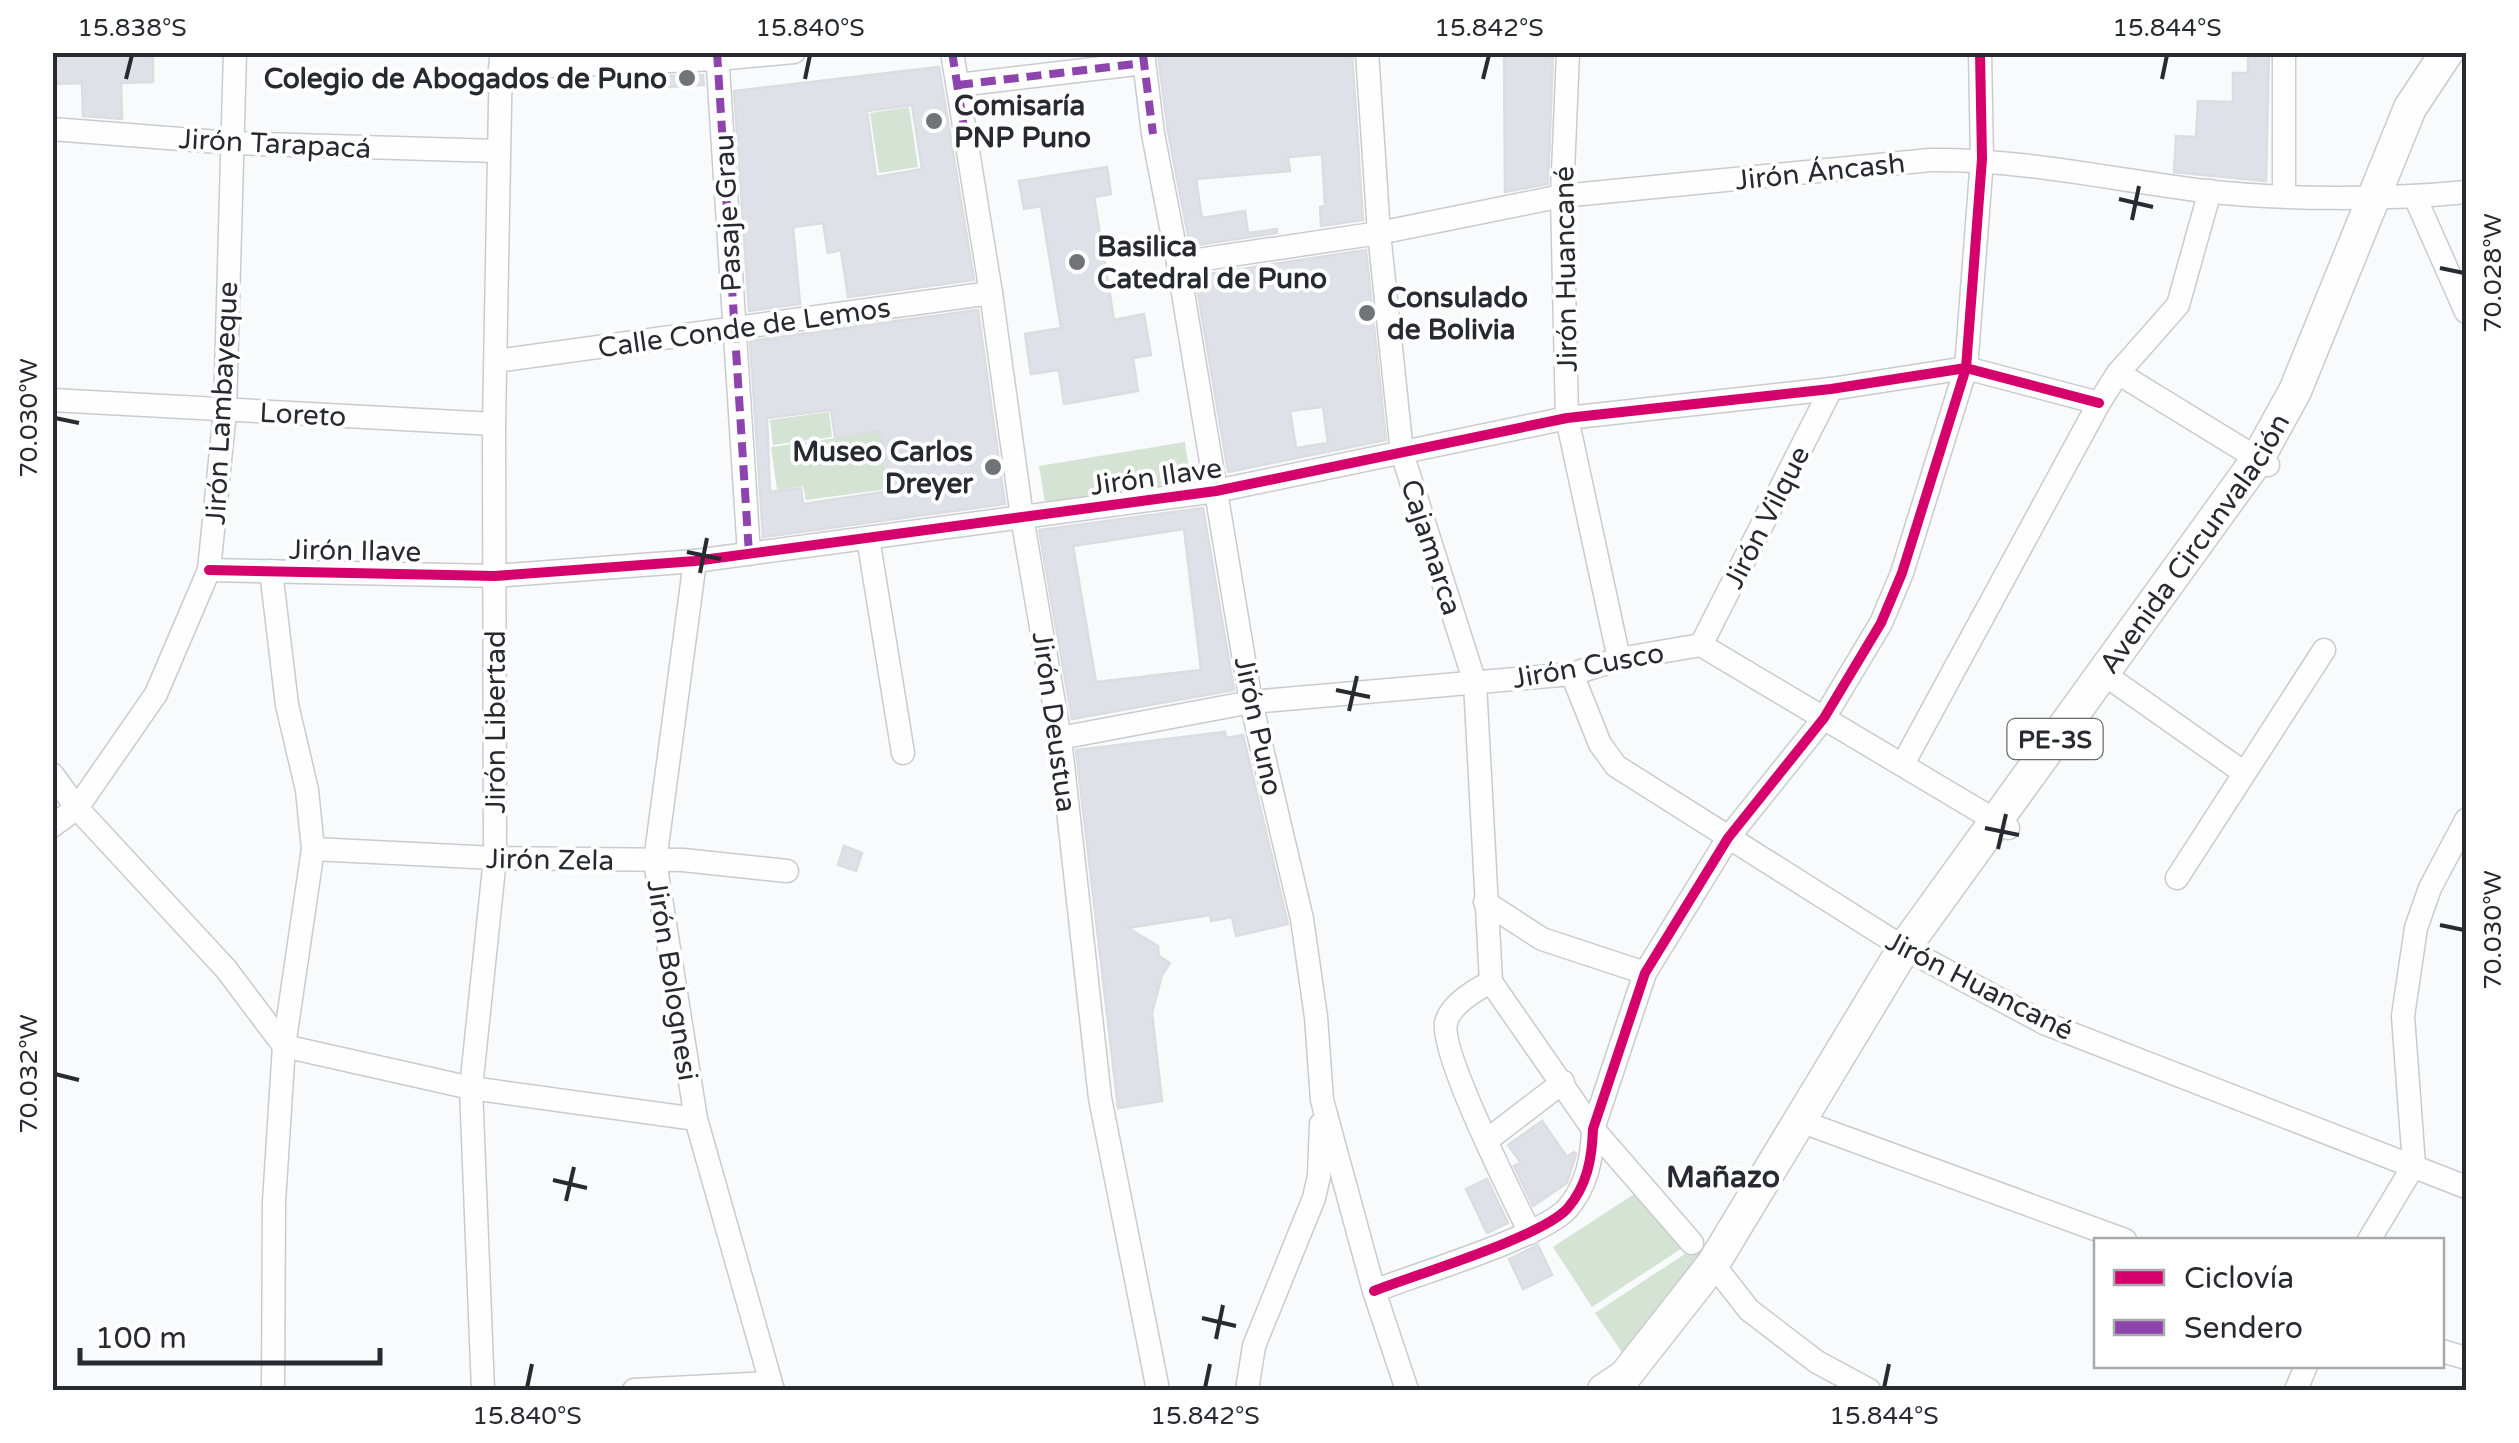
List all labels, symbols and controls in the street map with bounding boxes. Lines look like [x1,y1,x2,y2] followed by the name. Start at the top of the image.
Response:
[77,13,187,43] text: 15.838°S
[755,13,865,43] text: 15.840°S
[1434,13,1544,43] text: 15.842°S
[2112,13,2222,43] text: 15.844°S
[264,62,667,96] place label: Colegio de Abogados de Puno
[676,67,698,89] marker: Colegio de Abogados de Puno
[954,89,1091,155] place label: Comisaría PNP Puno
[923,110,945,132] marker: Comisaría PNP Puno
[178,122,372,166] street label: Jirón Tarapacá
[707,133,749,293] street label: Pasaje Grau
[1733,146,1907,198] street label: Jirón Áncash
[1547,166,1585,372] street label: Jirón Huancané
[2478,213,2508,333] text: 70.028°W
[1097,230,1327,296] place label: Basilica Catedral de Puno
[1066,251,1088,273] marker: Basilica Catedral de Puno
[199,280,245,526] street label: Jirón Lambayeque
[1387,281,1528,347] place label: Consulado de Bolivia
[596,291,893,365] street label: Calle Conde de Lemos
[1356,302,1378,324] marker: Consulado de Bolivia
[14,358,44,478] text: 70.030°W
[259,396,347,434] street label: Loreto
[2092,408,2297,681] street label: Avenida Circunvalación
[792,435,974,501] place label: Museo Carlos Dreyer
[1716,441,1817,594] street label: Jirón Vilque
[1088,451,1224,503] street label: Jirón Ilave
[982,456,1004,478] marker: Museo Carlos Dreyer
[1393,475,1469,619] street label: Cajamarca
[289,533,421,569] street label: Jirón Ilave
[479,630,513,814] street label: Jirón Libertad
[1025,630,1084,815] street label: Jirón Deustua
[1510,636,1667,696] street label: Jirón Cusco
[1227,654,1289,799] street label: Jirón Puno
[2008,719,2102,759] road number: PE-3S
[486,842,614,878] street label: Jirón Zela
[2478,870,2508,990] text: 70.030°W
[639,877,705,1083] street label: Jirón Bolognesi
[1880,924,2079,1048] street label: Jirón Huancané
[14,1014,44,1134] text: 70.032°W
[1666,1159,1780,1196] district label: Mañazo
[2094,1238,2444,1368] legend
[2184,1260,2294,1297] text: Ciclovía
[80,1303,380,1365] scale bar
[2184,1310,2303,1347] text: Sendero
[95,1320,187,1357] text: 100 m
[472,1401,582,1431] text: 15.840°S
[1150,1401,1260,1431] text: 15.842°S
[1829,1401,1939,1431] text: 15.844°S

